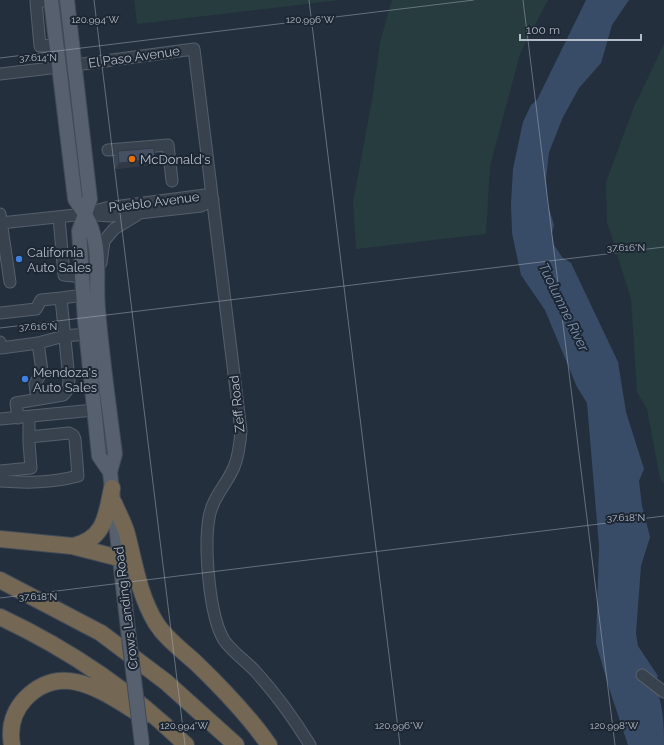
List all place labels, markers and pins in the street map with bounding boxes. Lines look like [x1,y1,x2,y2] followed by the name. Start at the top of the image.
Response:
[140,152,210,167] place label: McDonald's
[127,154,137,164] marker: McDonald's
[27,245,91,275] place label: California Auto Sales
[14,254,24,264] marker: California Auto Sales
[33,365,97,395] place label: Mendoza's Auto Sales
[20,374,30,384] marker: Mendoza's Auto Sales

